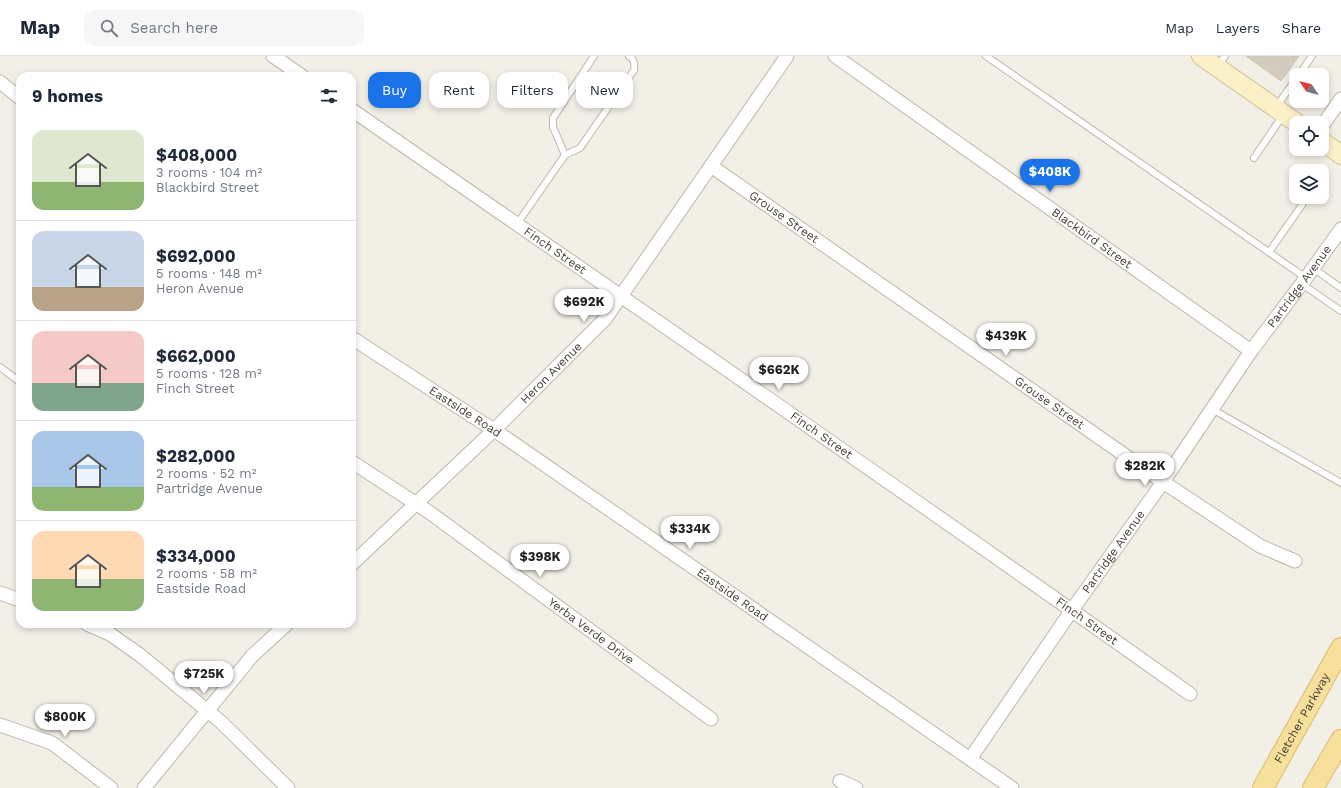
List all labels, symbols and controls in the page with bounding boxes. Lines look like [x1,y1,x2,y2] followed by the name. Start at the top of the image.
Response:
[84,10,364,46] search box
[20,16,60,39] text: Map
[98,17,120,39] icon: search
[130,19,218,37] text: Search here
[1165,20,1194,36] text: Map
[1216,20,1260,36] text: Layers
[1282,20,1321,36] text: Share
[1289,68,1329,108] north arrow
[1289,68,1329,204] map controls
[368,72,421,108] chip: Buy
[429,72,489,108] chip: Rent
[497,72,568,108] chip: Filters
[576,72,633,108] chip: New
[318,85,340,107] icon: filters
[32,86,103,106] text: 9 homes
[1289,116,1329,156] button: locate
[156,145,237,165] text: $408,000
[64,146,112,194] icon: home
[1022,159,1078,193] pin: $408K
[1029,164,1071,179] text: $408K
[1289,164,1329,204] button: layers
[156,165,262,180] text: 3 rooms · 104 m²
[156,180,259,195] text: Blackbird Street
[747,188,821,246] street label: Grouse Street
[1049,205,1135,271] street label: Blackbird Street
[521,224,589,277] street label: Finch Street
[1264,242,1334,330] street label: Partridge Avenue
[156,246,236,266] text: $692,000
[64,247,112,295] icon: home
[156,266,262,281] text: 5 rooms · 148 m²
[156,281,244,296] text: Heron Avenue
[556,289,612,323] pin: $692K
[563,294,605,309] text: $692K
[978,323,1034,357] pin: $439K
[985,328,1027,343] text: $439K
[517,339,585,407] street label: Heron Avenue
[156,346,236,366] text: $662,000
[64,347,112,395] icon: home
[751,357,807,391] pin: $662K
[758,362,800,377] text: $662K
[156,366,262,381] text: 5 rooms · 128 m²
[1012,374,1087,432] street label: Grouse Street
[156,381,234,396] text: Finch Street
[427,383,504,440] street label: Eastside Road
[788,409,855,462] street label: Finch Street
[156,446,235,466] text: $282,000
[64,447,112,495] icon: home
[1117,453,1173,487] pin: $282K
[1125,458,1166,473] text: $282K
[156,466,256,481] text: 2 rooms · 52 m²
[156,481,263,496] text: Partridge Avenue
[1079,507,1148,596] street label: Partridge Avenue
[662,516,718,550] pin: $334K
[669,521,711,536] text: $334K
[512,544,568,578] pin: $398K
[156,546,236,566] text: $334,000
[64,547,112,595] icon: home
[519,549,561,564] text: $398K
[694,565,771,624] street label: Eastside Road
[156,566,257,581] text: 2 rooms · 58 m²
[156,581,246,596] text: Eastside Road
[1053,594,1120,648] street label: Finch Street
[546,595,637,667] street label: Yerba Verde Drive
[176,661,232,695] pin: $725K
[184,666,224,681] text: $725K
[1271,670,1333,766] street label: Fletcher Parkway
[37,704,93,738] pin: $800K
[44,709,86,724] text: $800K

